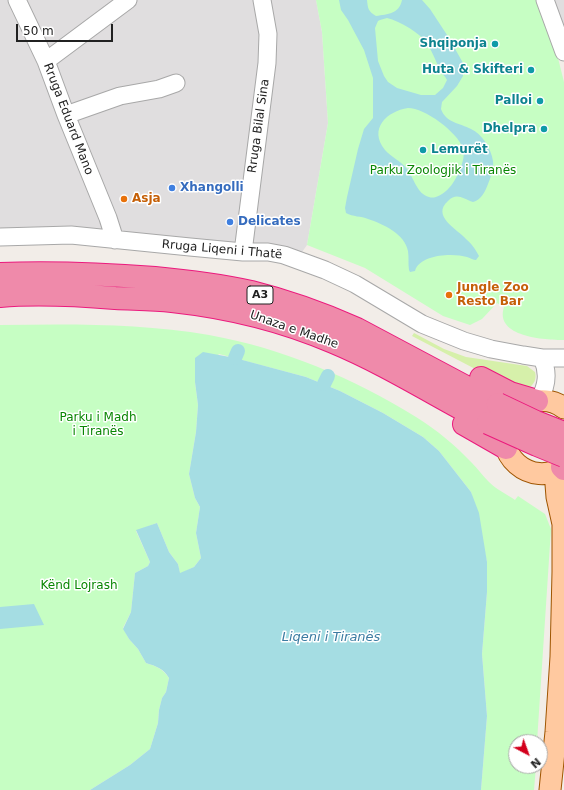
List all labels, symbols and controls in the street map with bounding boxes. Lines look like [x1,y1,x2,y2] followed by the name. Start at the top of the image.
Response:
[18,16,115,42] scale bar
[23,24,54,38] text: 50 m
[420,37,487,51] place label: Shqiponja
[490,39,500,49] marker: Shqiponja
[40,61,96,177] street label: Rruga Eduard Mano
[422,63,523,77] place label: Huta & Skifteri
[526,65,536,75] marker: Huta & Skifteri
[245,78,273,174] street label: Rruga Bilal Sina
[495,94,532,108] place label: Palloi
[535,96,545,106] marker: Palloi
[483,122,536,136] place label: Dhelpra
[539,124,549,134] marker: Dhelpra
[431,143,488,157] place label: Lemurët
[418,145,428,155] marker: Lemurët
[370,164,516,178] park label: Parku Zoologjik i Tiranës
[180,181,244,195] place label: Xhangolli
[167,183,177,193] marker: Xhangolli
[132,192,161,206] place label: Asja
[119,194,129,204] marker: Asja
[238,215,301,229] place label: Delicates
[225,217,235,227] marker: Delicates
[161,238,283,262] street label: Rruga Liqeni i Thatë
[457,281,529,309] place label: Jungle Zoo Resto Bar
[247,286,273,304] road number: A3
[444,290,454,300] marker: Jungle Zoo Resto Bar
[248,308,340,352] street label: Unaza e Madhe
[59,411,137,439] park label: Parku i Madh i Tiranës
[41,579,117,593] park label: Kënd Lojrash
[282,630,380,646] water label: Liqeni i Tiranës
[508,734,548,774] north arrow
[528,755,543,771] text: N

